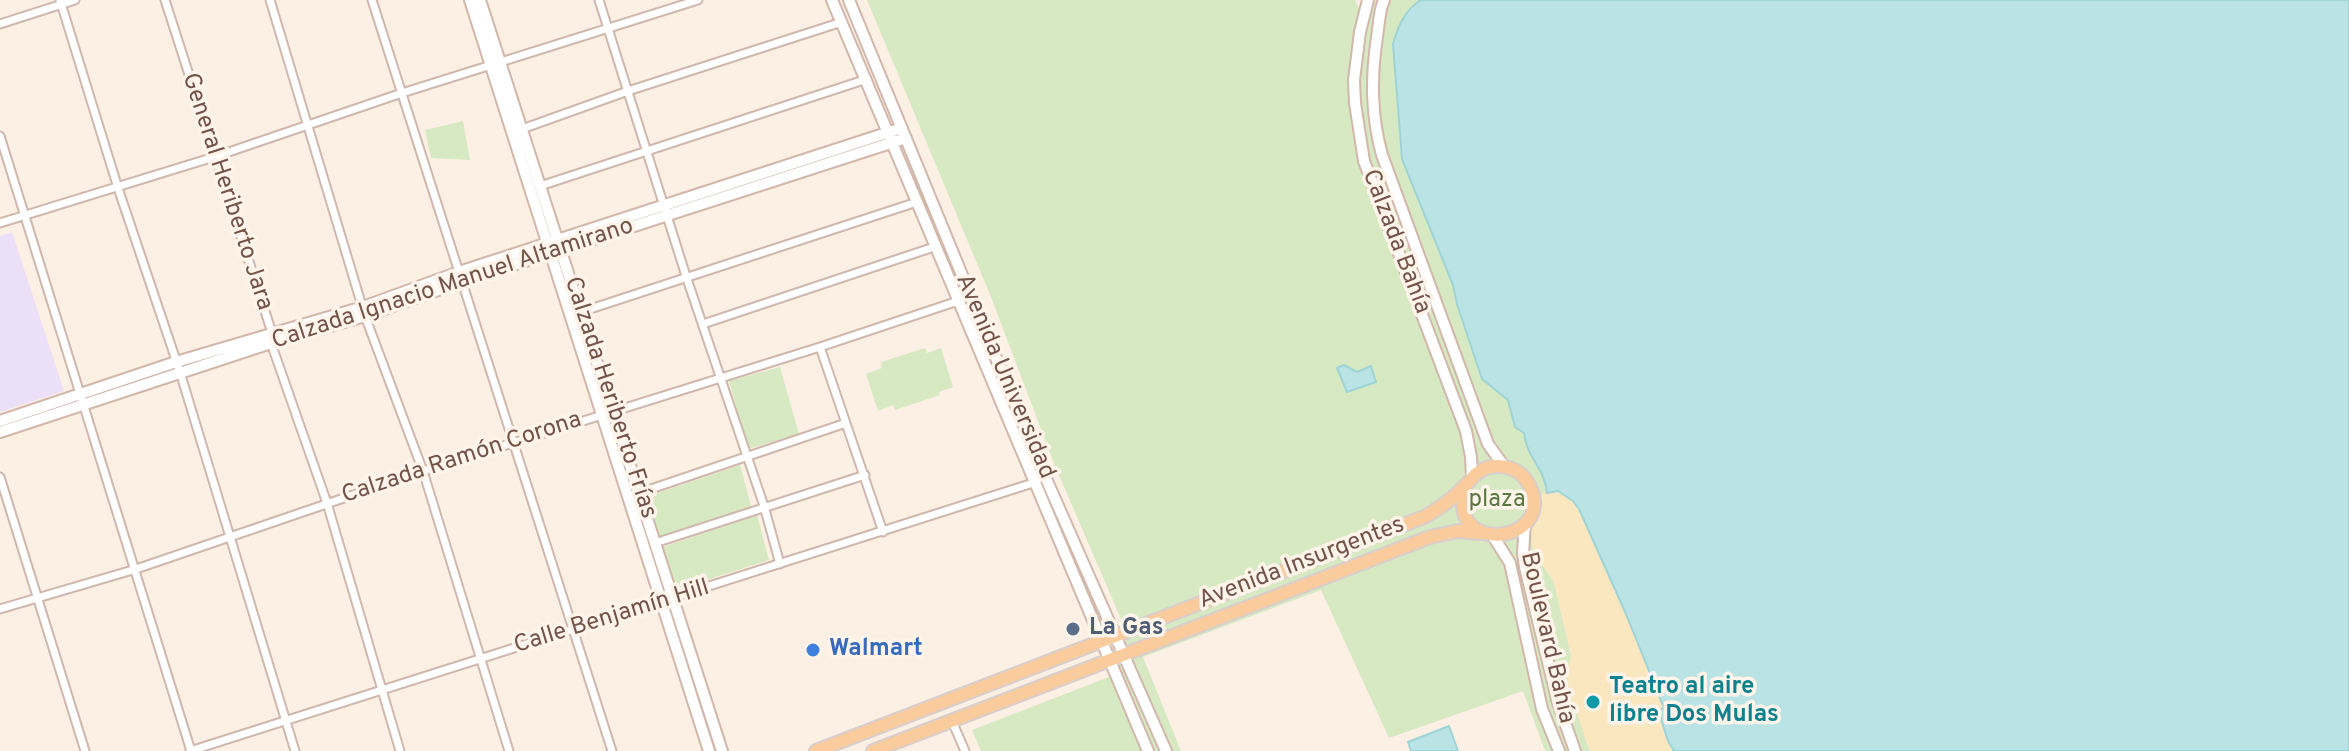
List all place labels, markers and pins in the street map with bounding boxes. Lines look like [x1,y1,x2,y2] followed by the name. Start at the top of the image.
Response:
[1089,615,1163,643] place label: La Gas
[1064,620,1082,638] marker: La Gas
[829,636,923,664] place label: Walmart
[804,641,822,659] marker: Walmart
[1609,674,1779,730] place label: Teatro al aire libre Dos Mulas
[1584,693,1602,711] marker: Teatro al aire libre Dos Mulas

